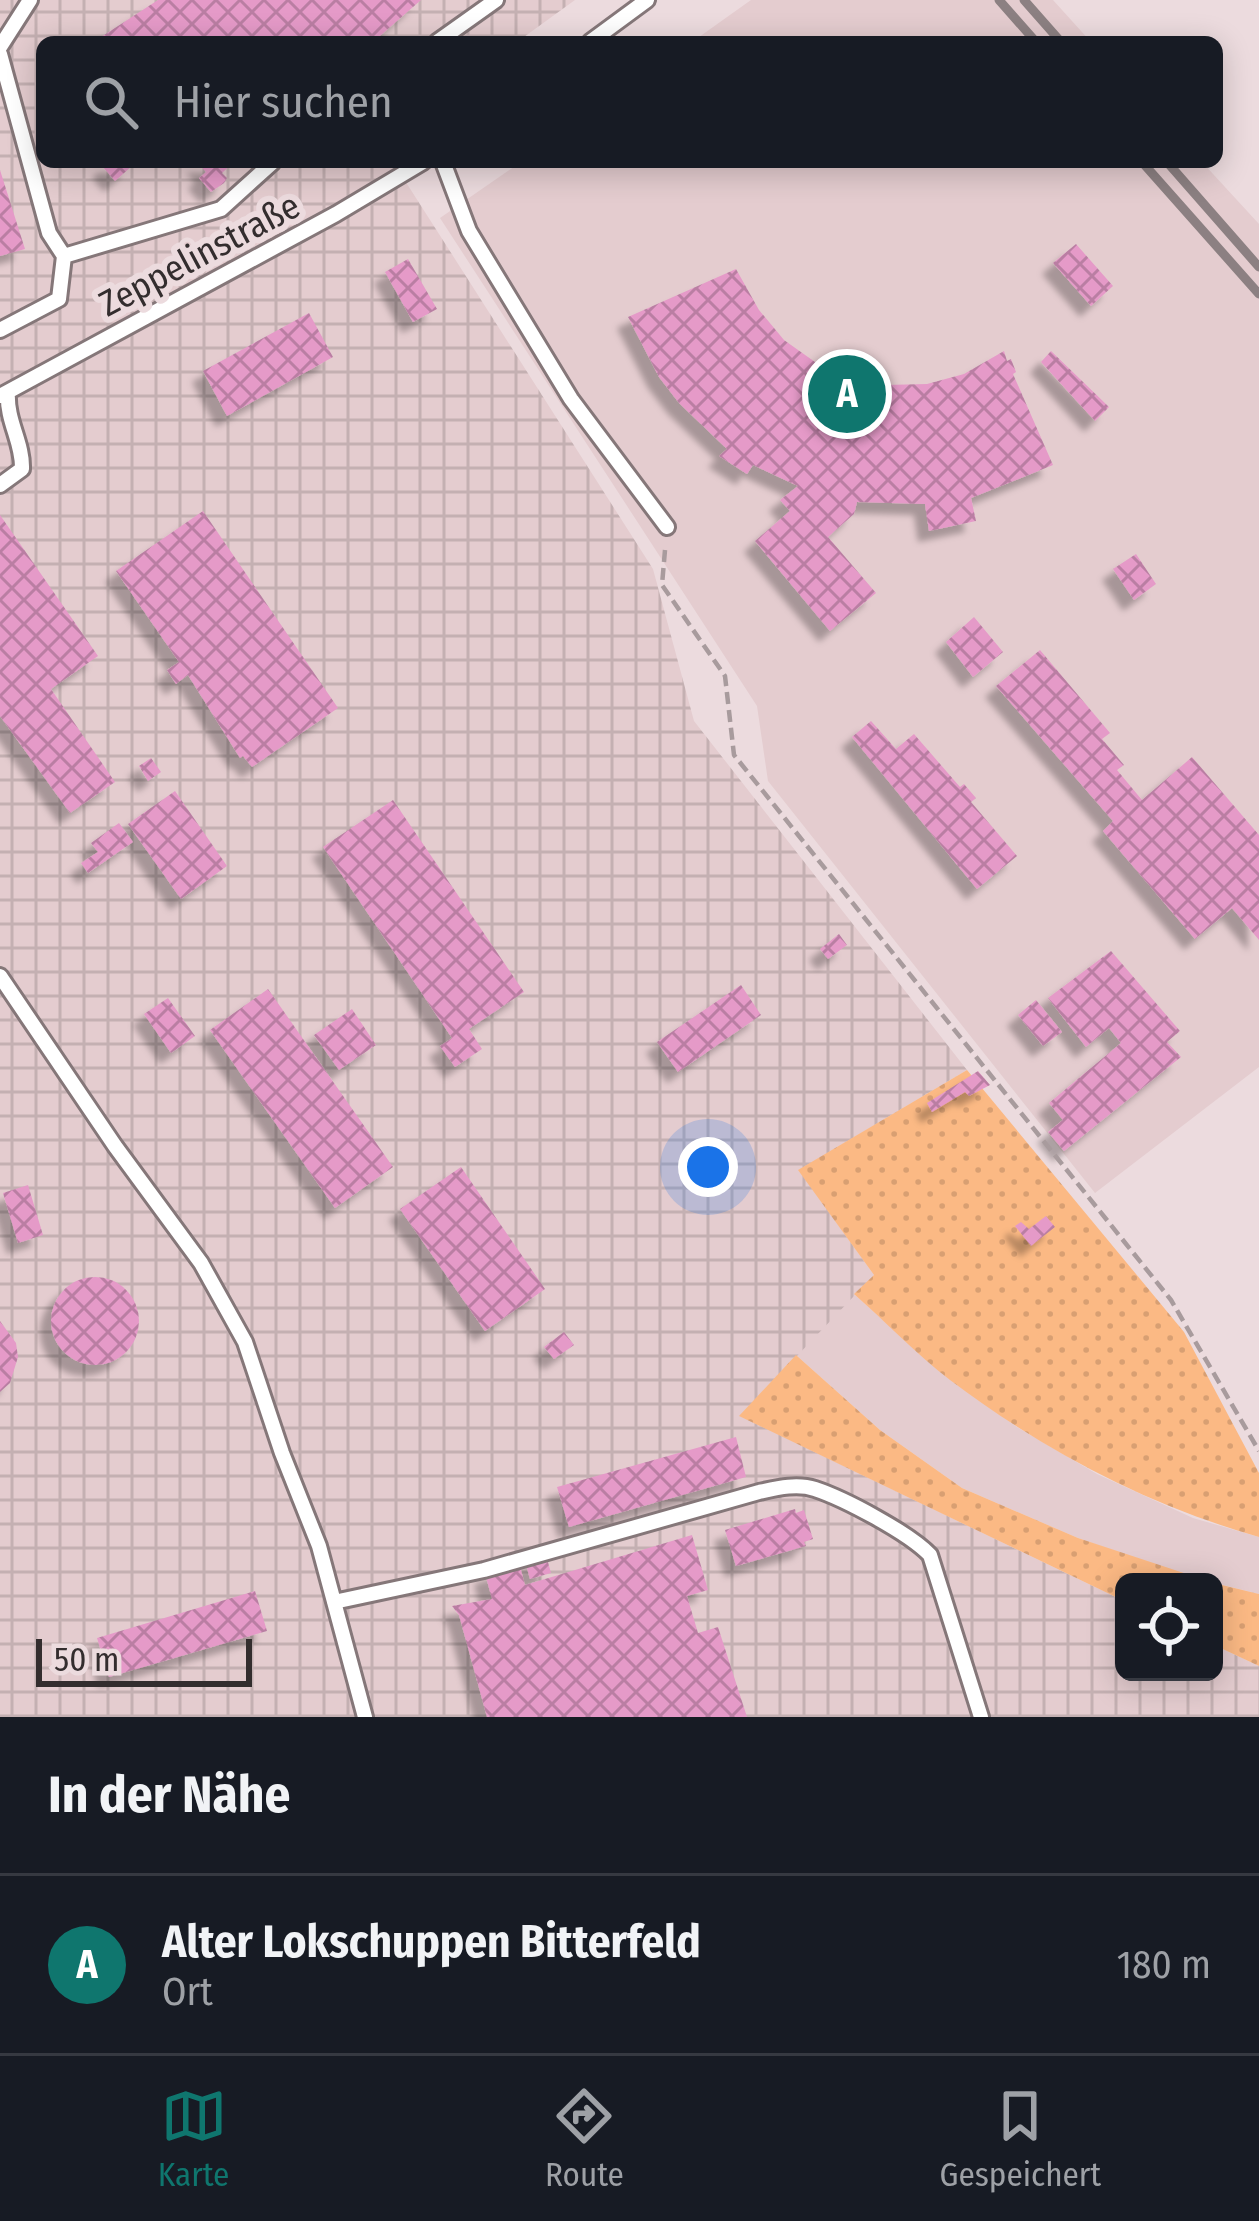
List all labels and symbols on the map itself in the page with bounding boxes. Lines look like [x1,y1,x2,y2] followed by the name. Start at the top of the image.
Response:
[92,184,307,326] street label: Zeppelinstraße
[808,349,886,439] pin: A
[678,1137,738,1197] your location
[36,1633,252,1686] scale bar

